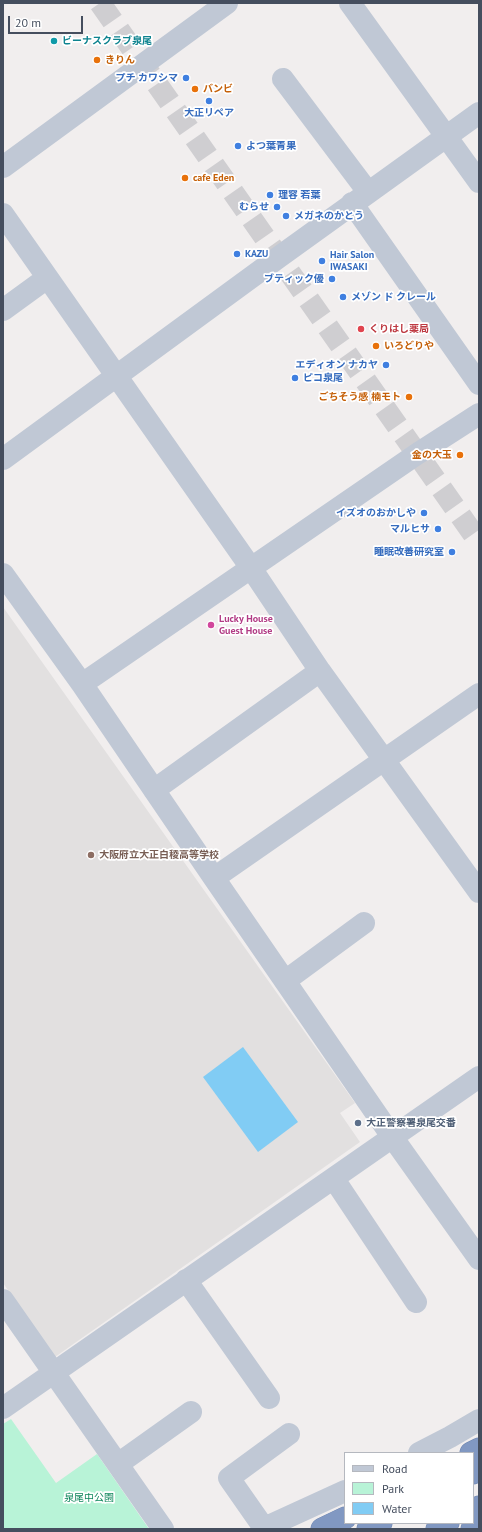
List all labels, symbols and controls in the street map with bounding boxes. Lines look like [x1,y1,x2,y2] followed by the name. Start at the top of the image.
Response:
[10,8,85,34] scale bar
[15,15,41,30] text: 20 m
[62,35,152,47] place label: ビーナスクラブ泉尾
[49,36,59,46] marker: ビーナスクラブ泉尾
[105,54,135,66] place label: きりん
[92,55,102,65] marker: きりん
[115,72,178,84] place label: プチ カワシマ
[181,73,191,83] marker: プチ カワシマ
[203,83,233,95] place label: バンビ
[190,84,200,94] marker: バンビ
[204,96,214,106] marker: 大正リペア
[184,107,234,119] place label: 大正リペア
[246,140,296,152] place label: よつ葉青果
[233,141,243,151] marker: よつ葉青果
[193,172,234,184] place label: cafe Eden
[180,173,190,183] marker: cafe Eden
[278,189,321,201] place label: 理容 若葉
[265,190,275,200] marker: 理容 若葉
[239,201,269,213] place label: むらせ
[272,202,282,212] marker: むらせ
[294,210,364,222] place label: メガネのかとう
[281,211,291,221] marker: メガネのかとう
[245,248,268,260] place label: KAZU
[232,249,242,259] marker: KAZU
[330,249,374,272] place label: Hair Salon IWASAKI
[317,256,327,266] marker: Hair Salon IWASAKI
[264,273,324,285] place label: ブティック優
[327,274,337,284] marker: ブティック優
[351,291,436,303] place label: メゾン ド クレール
[338,292,348,302] marker: メゾン ド クレール
[369,323,429,335] place label: くりはし薬局
[356,324,366,334] marker: くりはし薬局
[384,340,434,352] place label: いろどりや
[371,341,381,351] marker: いろどりや
[295,359,378,371] place label: エディオン ナカヤ
[381,360,391,370] marker: エディオン ナカヤ
[303,372,343,384] place label: ピコ泉尾
[290,373,300,383] marker: ピコ泉尾
[318,391,401,403] place label: ごちそう感 楠モト
[404,392,414,402] marker: ごちそう感 楠モト
[412,449,452,461] place label: 金の大玉
[455,450,465,460] marker: 金の大玉
[336,507,416,519] place label: イズオのおかしや
[419,508,429,518] marker: イズオのおかしや
[390,523,430,535] place label: マルヒサ
[433,524,443,534] marker: マルヒサ
[374,546,444,558] place label: 睡眠改善研究室
[447,547,457,557] marker: 睡眠改善研究室
[219,613,273,636] place label: Lucky House Guest House
[206,620,216,630] marker: Lucky House Guest House
[99,849,219,861] place label: 大阪府立大正白稜高等学校
[86,850,96,860] marker: 大阪府立大正白稜高等学校
[366,1117,456,1129] place label: 大正警察署泉尾交番
[353,1118,363,1128] marker: 大正警察署泉尾交番
[344,1452,474,1524] legend
[382,1461,407,1476] text: Road
[382,1481,404,1496] text: Park
[64,1492,114,1504] park label: 泉尾中公園
[382,1501,412,1516] text: Water

